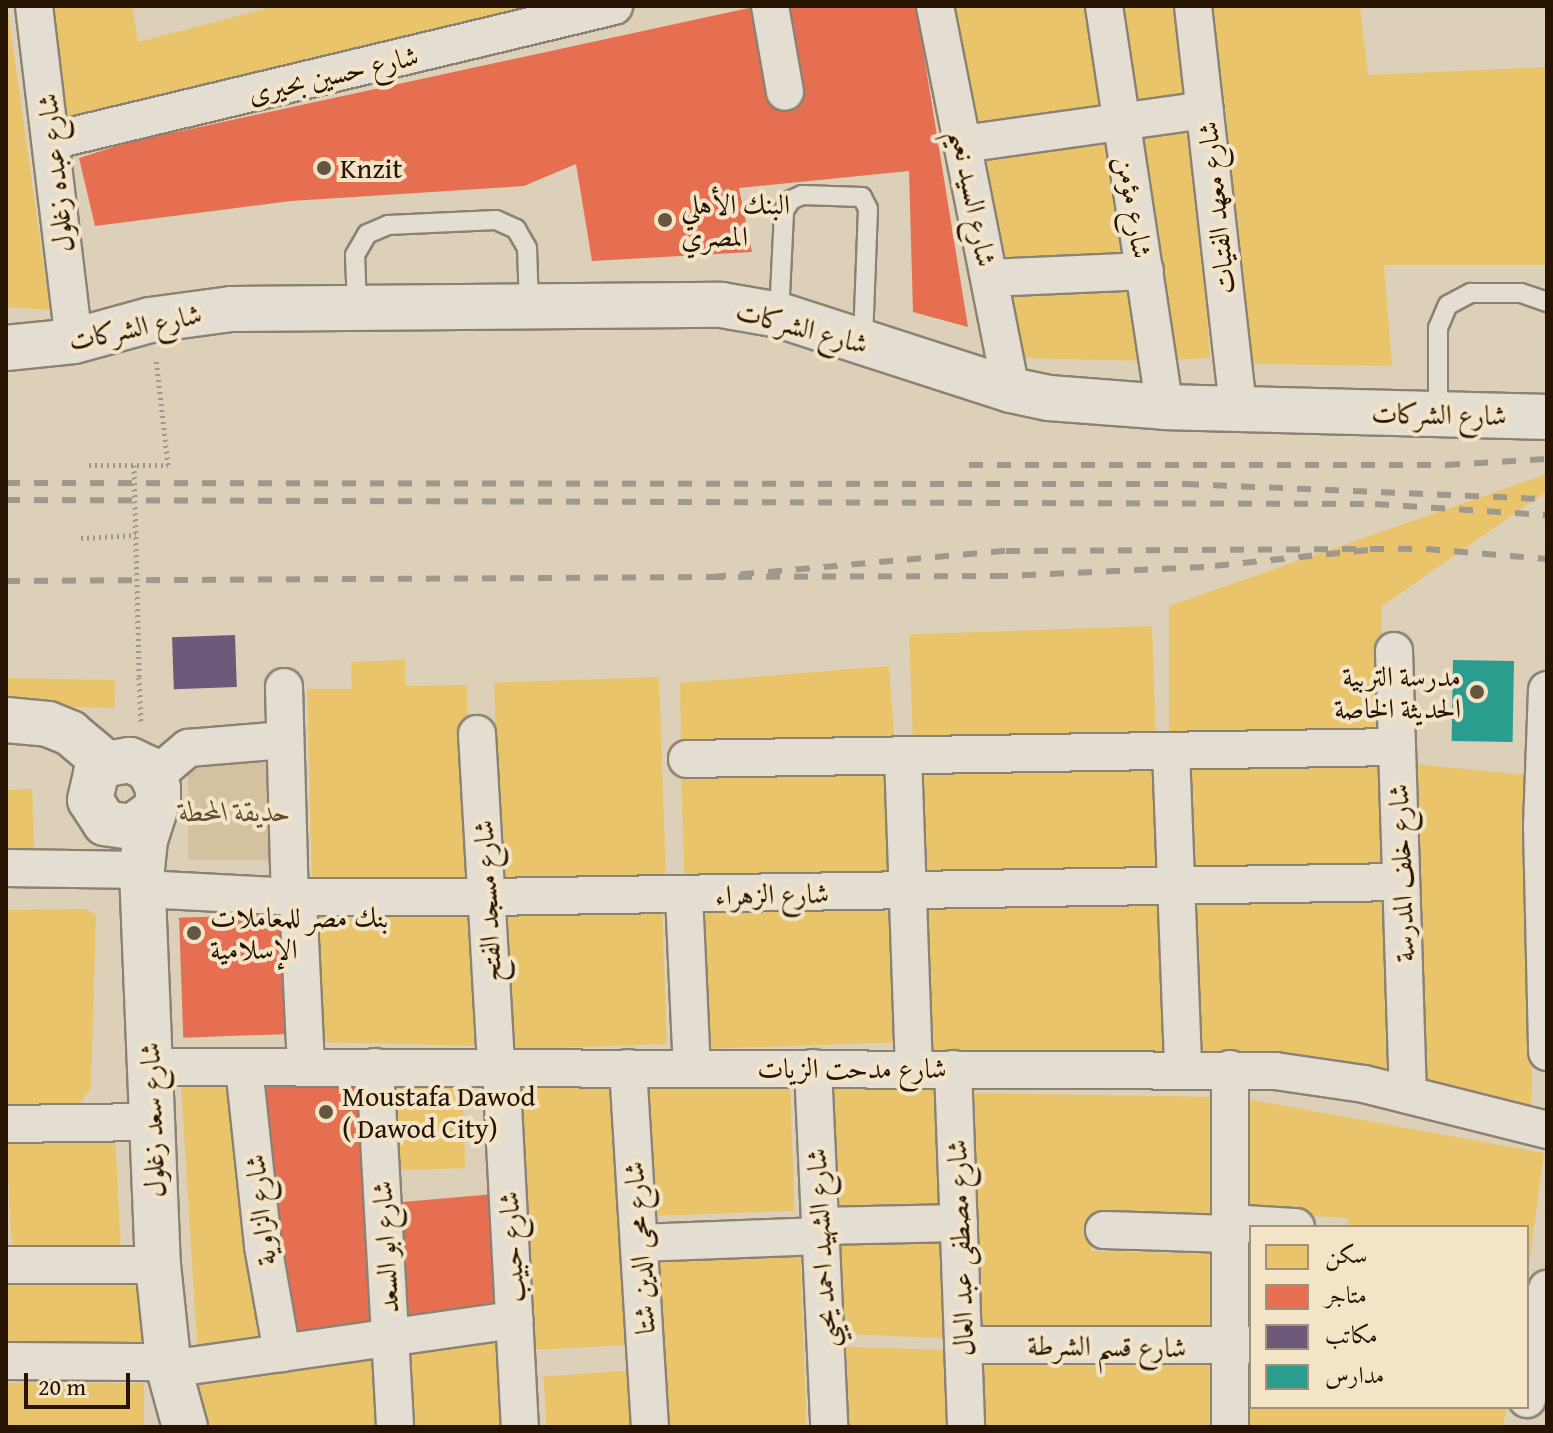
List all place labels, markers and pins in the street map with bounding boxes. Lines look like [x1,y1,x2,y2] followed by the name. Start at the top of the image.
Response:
[340,151,402,185] place label: Knzit
[315,159,333,177] marker: Knzit
[681,187,790,253] place label: البنك الأهلي المصري
[656,211,674,229] marker: البنك الأهلي المصري
[1334,659,1461,725] place label: مدرسة التربية الحديثة الخاصة
[1468,683,1486,701] marker: مدرسة التربية الحديثة الخاصة
[210,900,388,966] place label: بنك مصر للمعاملات الإسلامية
[185,924,203,942] marker: بنك مصر للمعاملات الإسلامية
[342,1079,536,1145] place label: Moustafa Dawod ( Dawod City)
[317,1103,335,1121] marker: Moustafa Dawod ( Dawod City)

